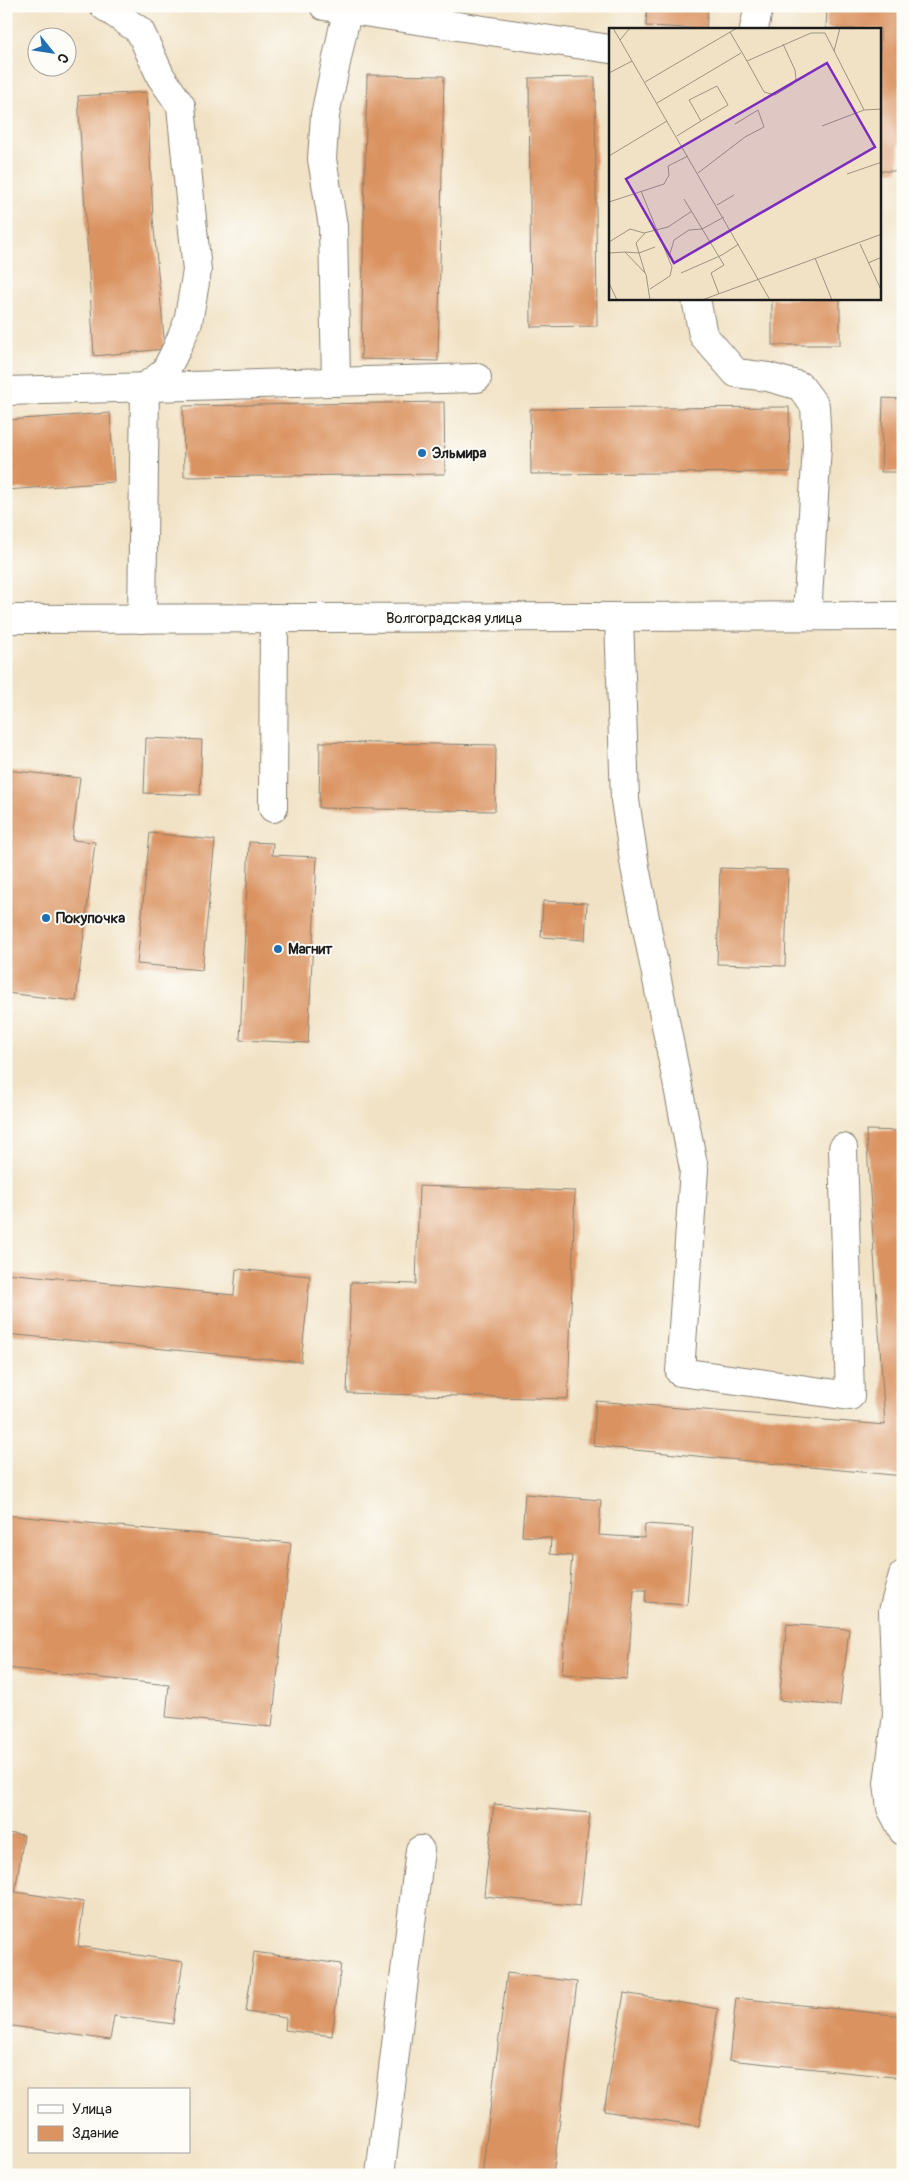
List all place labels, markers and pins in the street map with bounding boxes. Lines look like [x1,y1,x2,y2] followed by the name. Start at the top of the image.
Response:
[432,444,486,463] place label: Эльмира
[416,447,428,459] marker: Эльмира
[56,909,125,928] place label: Покупочка
[40,912,52,924] marker: Покупочка
[288,940,333,959] place label: Магнит
[272,943,284,955] marker: Магнит

